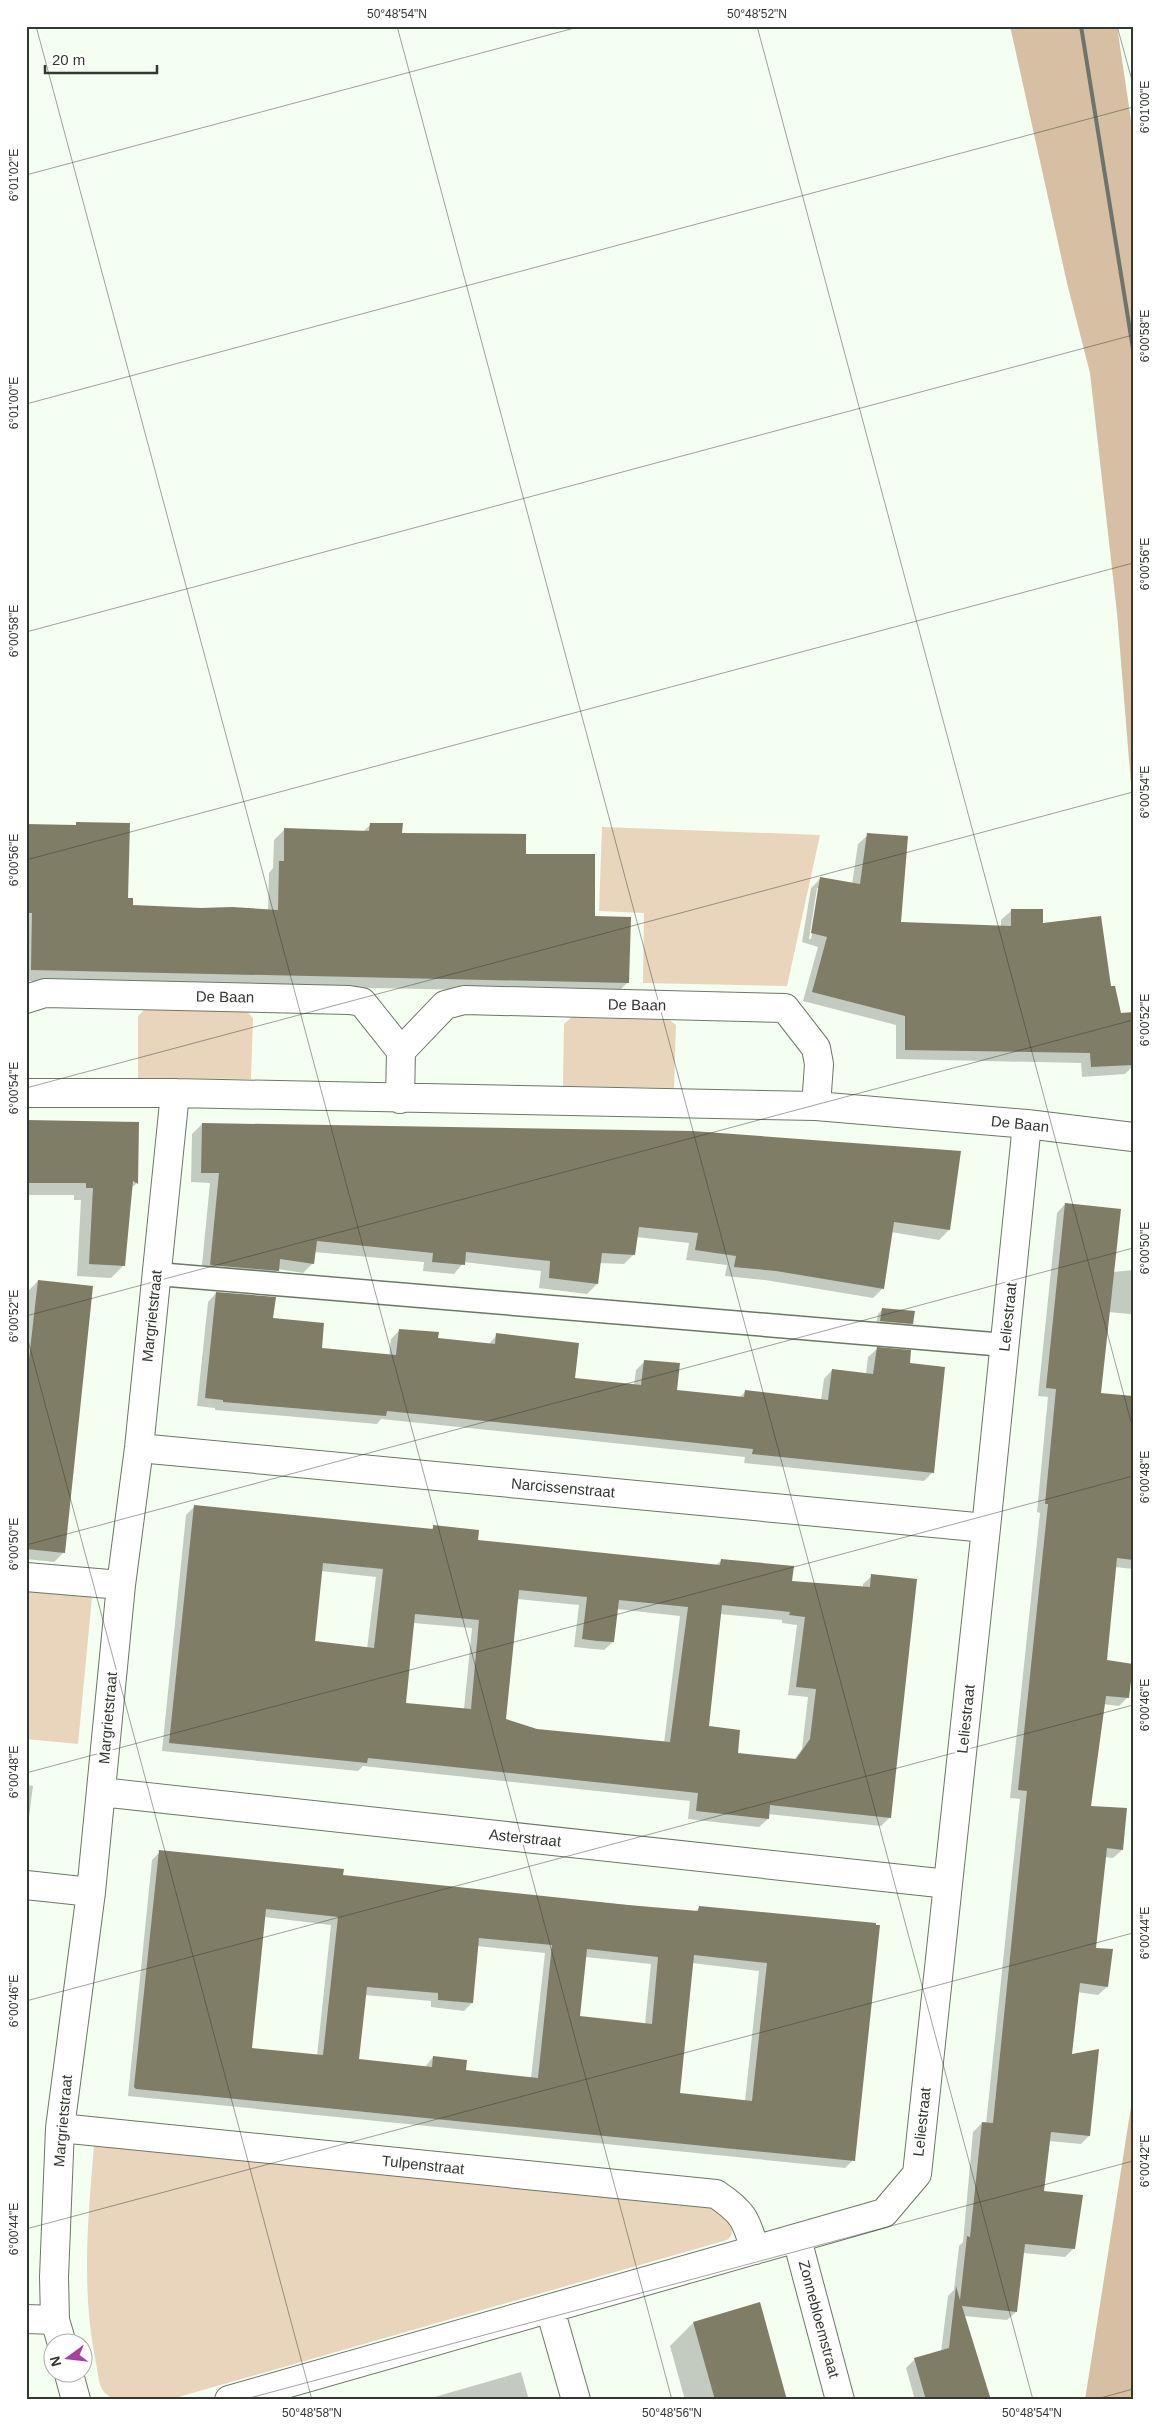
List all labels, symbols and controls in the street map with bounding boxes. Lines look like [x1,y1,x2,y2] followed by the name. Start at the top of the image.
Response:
[367,7,427,21] text: 50°48'54"N
[727,7,787,21] text: 50°48'52"N
[45,42,158,74] scale bar
[52,51,85,68] text: 20 m
[1138,81,1152,133] text: 6°01'00"E
[7,149,21,201] text: 6°01'02"E
[1138,310,1152,362] text: 6°00'58"E
[7,377,21,429] text: 6°01'00"E
[1138,538,1152,590] text: 6°00'56"E
[7,605,21,657] text: 6°00'58"E
[1138,766,1152,818] text: 6°00'54"E
[7,834,21,886] text: 6°00'56"E
[196,987,254,1006] street label: De Baan
[1138,994,1152,1046] text: 6°00'52"E
[608,995,666,1014] street label: De Baan
[7,1062,21,1114] text: 6°00'54"E
[990,1112,1050,1135] street label: De Baan
[1138,1222,1152,1274] text: 6°00'50"E
[138,1268,165,1363] street label: Margrietstraat
[995,1281,1020,1352] street label: Leliestraat
[7,1290,21,1342] text: 6°00'52"E
[1138,1451,1152,1503] text: 6°00'48"E
[510,1474,617,1501] street label: Narcissenstraat
[7,1518,21,1570] text: 6°00'50"E
[95,1670,120,1765] street label: Margrietstraat
[1138,1679,1152,1731] text: 6°00'46"E
[953,1683,978,1754] street label: Leliestraat
[7,1746,21,1798] text: 6°00'48"E
[488,1825,563,1850] street label: Asterstraat
[1138,1907,1152,1959] text: 6°00'44"E
[7,1975,21,2027] text: 6°00'46"E
[50,2073,75,2168] street label: Margrietstraat
[909,2086,934,2157] street label: Leliestraat
[1138,2135,1152,2187] text: 6°00'42"E
[381,2152,466,2177] street label: Tulpenstraat
[7,2203,21,2255] text: 6°00'44"E
[796,2258,844,2380] street label: Zonnebloemstraat
[42,2334,92,2384] north arrow
[46,2354,64,2368] text: N
[282,2406,342,2420] text: 50°48'58"N
[642,2406,702,2420] text: 50°48'56"N
[1002,2406,1062,2420] text: 50°48'54"N

